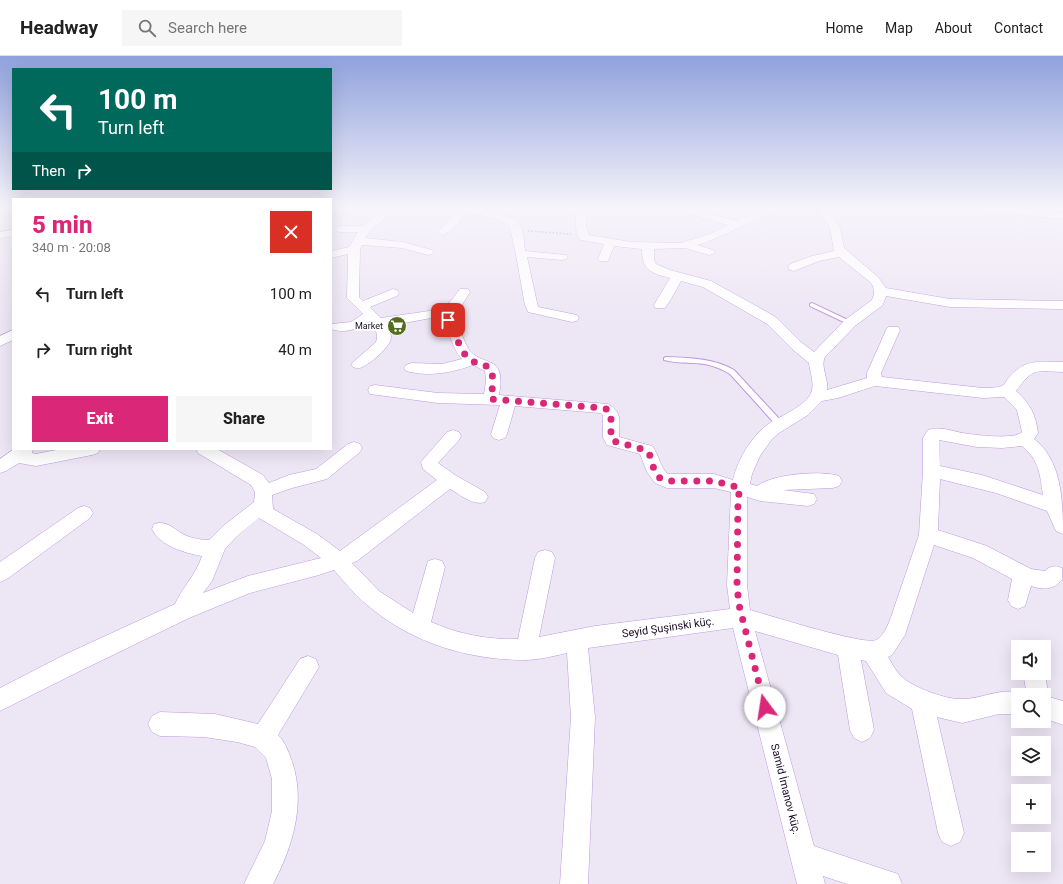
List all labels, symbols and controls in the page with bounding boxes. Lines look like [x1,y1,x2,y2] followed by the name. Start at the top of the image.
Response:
[122,10,402,46] search box
[20,16,98,39] text: Headway
[136,17,158,39] icon: search
[168,19,247,37] text: Search here
[825,20,863,36] text: Home
[885,20,913,36] text: Map
[935,20,972,36] text: About
[994,20,1043,36] text: Contact
[98,83,177,116] text: 100 m
[32,84,84,136] icon: left
[98,117,164,138] text: Turn left
[73,160,95,182] icon: right
[32,162,65,180] text: Then
[32,211,93,239] text: 5 min
[270,211,312,253] button: close
[32,240,111,255] text: 340 m · 20:08
[32,283,54,305] icon: left
[66,285,123,303] text: Turn left
[270,285,312,303] text: 100 m
[431,303,465,337] pin
[437,309,459,331] icon: arrive
[386,315,408,337] supermarket icon: Market
[355,321,383,331] place label: Market
[32,339,54,361] icon: right
[66,341,132,359] text: Turn right
[278,341,312,359] text: 40 m
[32,396,168,442] button: Exit
[176,396,312,442] button: Share
[621,615,715,640] street label: Seyid Şuşinski küç.
[1011,640,1051,872] map controls
[1011,640,1051,680] button: sound
[744,686,786,728] position arrow
[1011,688,1051,728] button: search
[1011,736,1051,776] button: layers
[768,742,803,836] street label: Samid İmanov küç.
[1011,784,1051,824] button: +
[1011,832,1051,872] button: −

